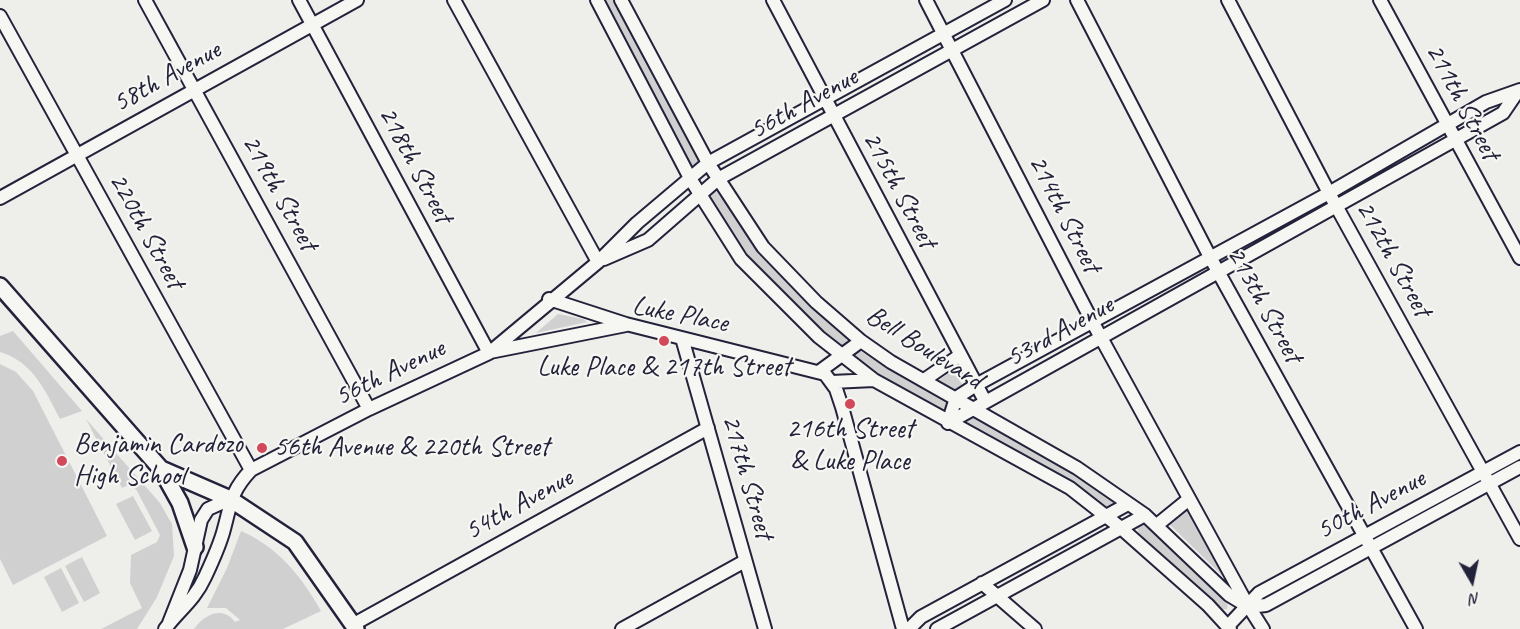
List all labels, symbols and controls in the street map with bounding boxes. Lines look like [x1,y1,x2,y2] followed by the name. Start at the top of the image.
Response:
[107,34,227,120] street label: 58th Avenue
[1417,38,1507,166] street label: 211th Street
[744,61,864,147] street label: 56th Avenue
[370,101,460,229] street label: 218th Street
[854,126,944,254] street label: 215th Street
[233,129,325,257] street label: 219th Street
[1020,150,1108,278] street label: 214th Street
[100,167,192,295] street label: 220th Street
[1347,195,1439,323] street label: 212th Street
[1218,241,1310,369] street label: 213th Street
[629,289,731,341] street label: Luke Place
[1001,289,1119,375] street label: 53rd Avenue
[859,299,989,397] street label: Bell Boulevard
[329,332,451,414] street label: 56th Avenue
[657,334,671,348] marker: Luke Place & 217th Street
[537,351,791,385] place label: Luke Place & 217th Street
[843,397,857,411] marker: 216th Street & Luke Place
[713,411,781,543] street label: 217th Street
[786,413,914,479] place label: 216th Street & Luke Place
[74,428,243,494] place label: Benjamin Cardozo High School
[274,431,549,465] place label: 56th Avenue & 220th Street
[255,441,269,455] marker: 56th Avenue & 220th Street
[55,454,69,468] marker: Benjamin Cardozo High School
[459,462,579,548] street label: 54th Avenue
[1311,462,1431,548] street label: 50th Avenue
[1442,551,1502,611] north arrow
[1468,588,1481,609] text: N

